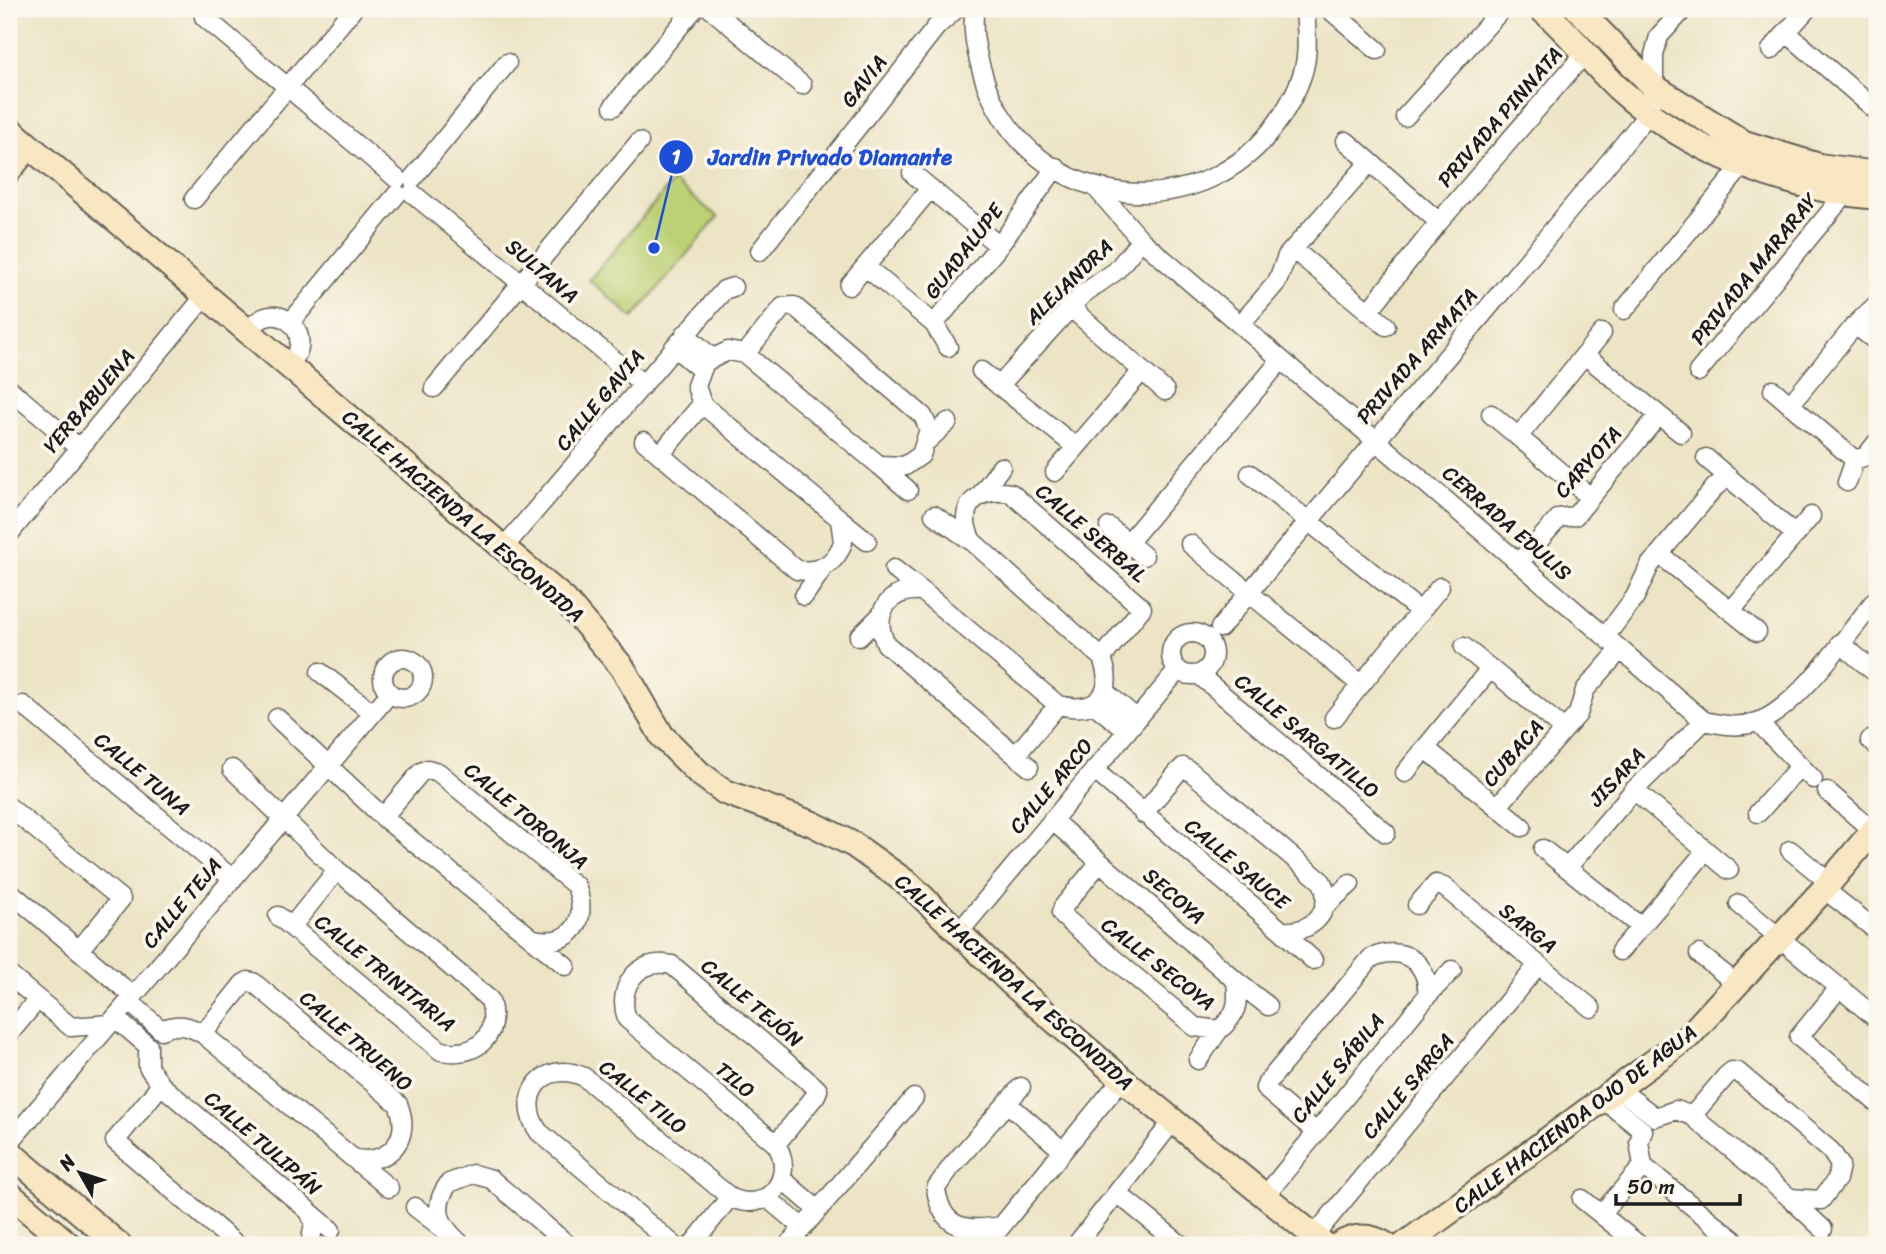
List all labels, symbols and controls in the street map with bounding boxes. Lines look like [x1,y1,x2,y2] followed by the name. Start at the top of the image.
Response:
[1427,38,1573,196] street label: PRIVADA PINNATA
[831,46,897,116] street label: GAVIA
[658,135,966,179] callout: Jardin Privado Diamante
[706,137,953,178] text: Jardin Privado Diamante
[671,138,681,176] text: 1
[1680,183,1829,354] street label: PRIVADA MARARAY
[914,193,1015,308] street label: GUADALUPE
[497,229,587,313] street label: SULTANA
[1015,229,1123,335] street label: ALEJANDRA
[1346,279,1488,433] street label: PRIVADA ARMATA
[33,339,145,463] street label: YERBABUENA
[545,340,655,460] street label: CALLE GAVIA
[333,399,593,633] street label: CALLE HACIENDA LA ESCONDIDA
[1545,417,1631,507] street label: CARYOTA
[1433,455,1581,591] street label: CERRADA EDULIS
[1026,473,1156,593] street label: CALLE SERBAL
[1225,663,1389,809] street label: CALLE SARGATILLO
[1472,710,1554,796] street label: CUBACA
[85,722,199,826] street label: CALLE TUNA
[999,729,1103,843] street label: CALLE ARCO
[1578,738,1655,817] street label: JISARA
[455,752,597,880] street label: CALLE TORONJA
[1175,808,1300,921] street label: CALLE SAUCE
[132,849,232,957] street label: CALLE TEJA
[1134,858,1214,934] street label: SECOYA
[885,864,1143,1100] street label: CALLE HACIENDA LA ESCONDIDA
[1490,892,1566,964] street label: SARGA
[306,904,464,1042] street label: CALLE TRINITARIA
[1092,907,1224,1021] street label: CALLE SECOYA
[692,948,812,1058] street label: CALLE TEJÓN
[290,980,422,1102] street label: CALLE TRUENO
[1281,1004,1395,1132] street label: CALLE SÁBILA
[1445,1014,1705,1224] street label: CALLE HACIENDA OJO DE AGUA
[1352,1024,1464,1148] street label: CALLE SARGA
[590,1049,696,1145] street label: CALLE TILO
[706,1052,764,1108] street label: TILO
[195,1081,331,1206] street label: CALLE TULIPÁN
[46,1138,116,1208] north arrow
[50,1146,85,1179] text: N
[1616,1163,1741,1207] scale bar
[1627,1168,1675,1206] text: 50 m

